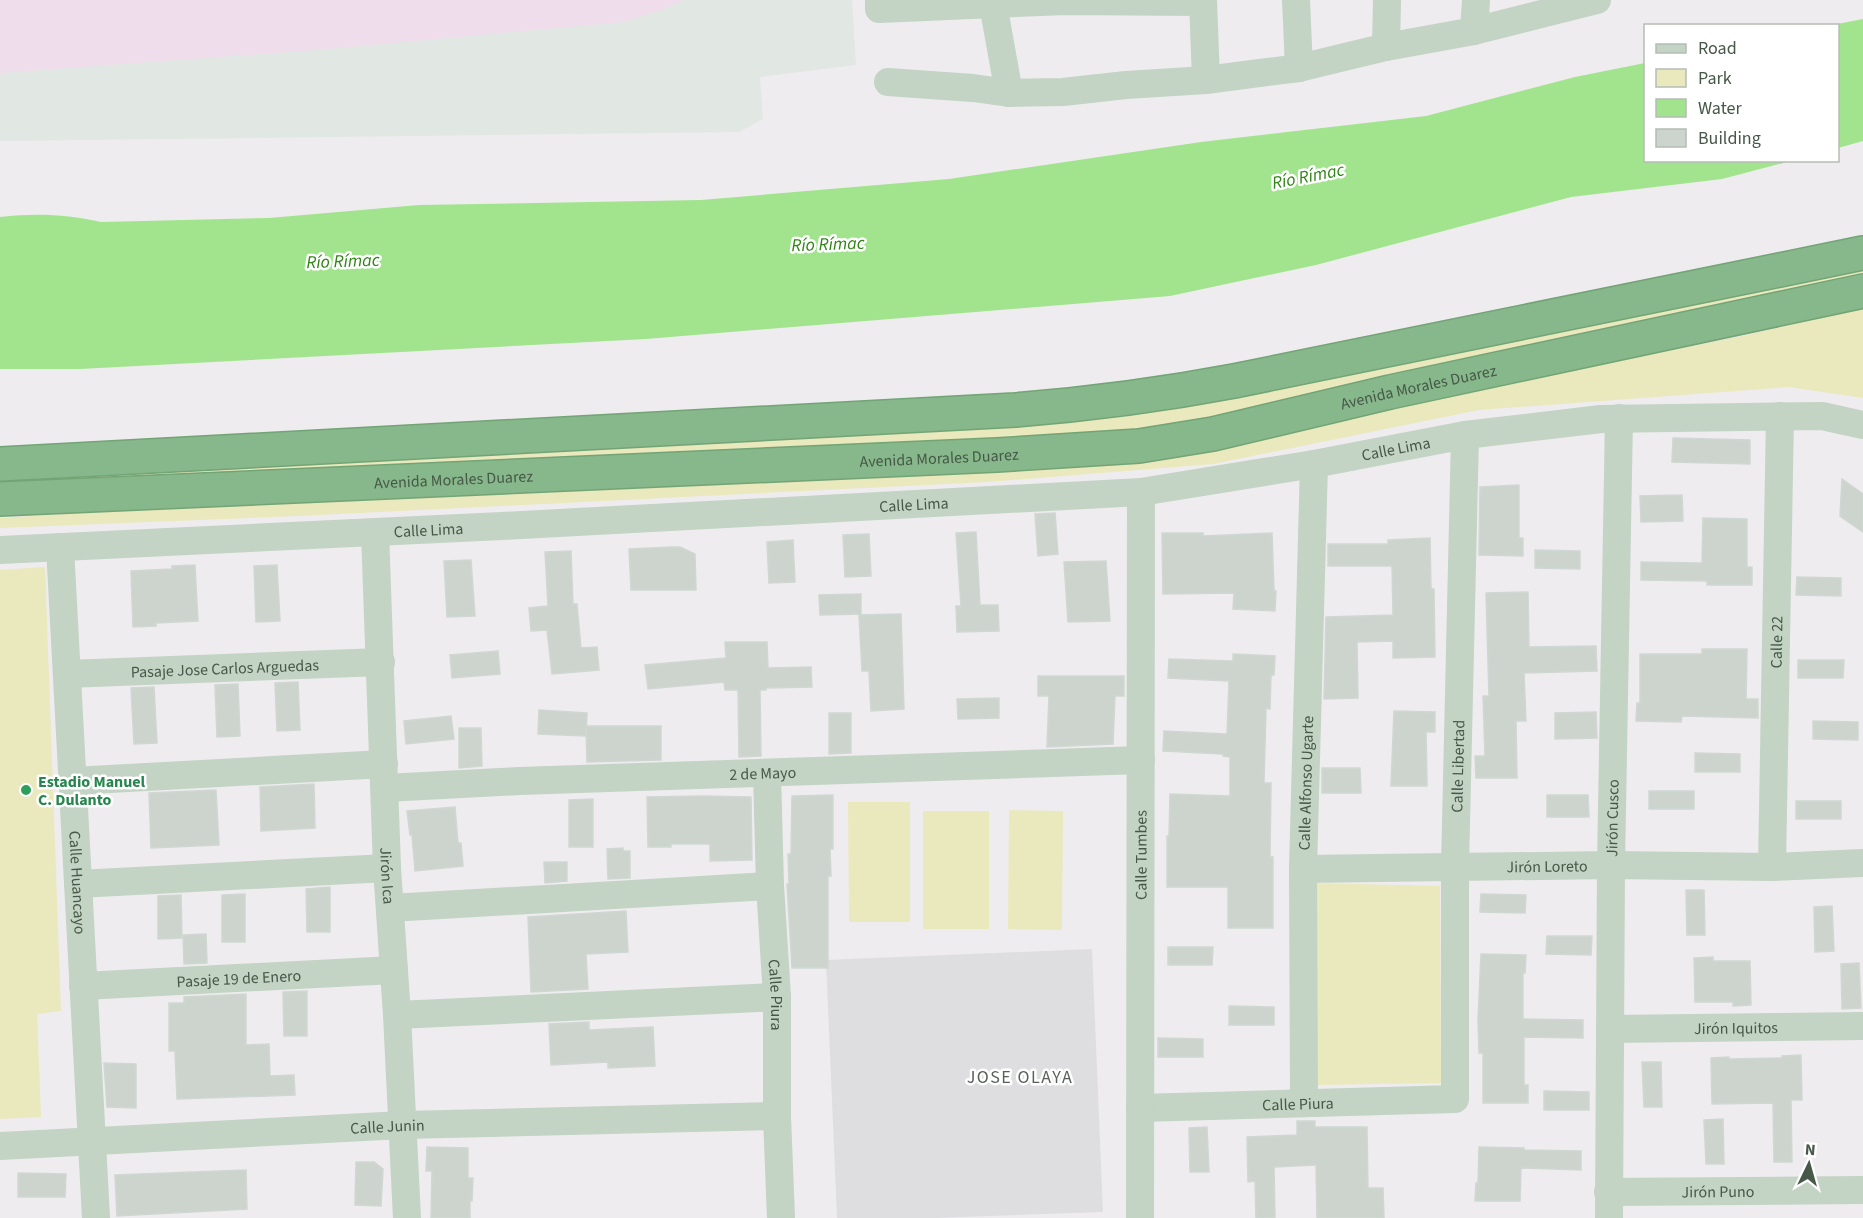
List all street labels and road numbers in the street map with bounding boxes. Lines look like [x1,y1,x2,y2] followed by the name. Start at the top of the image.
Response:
[1338,360,1499,415] street label: Avenida Morales Duarez
[1360,432,1432,467] street label: Calle Lima
[859,444,1020,473] street label: Avenida Morales Duarez
[374,465,534,494] street label: Avenida Morales Duarez
[879,492,949,518] street label: Calle Lima
[393,518,464,543] street label: Calle Lima
[1766,616,1788,668] street label: Calle 22
[130,654,320,684] street label: Pasaje Jose Carlos Arguedas
[1294,715,1319,851] street label: Calle Alfonso Ugarte
[1446,720,1470,813] street label: Calle Libertad
[729,762,797,786] street label: 2 de Mayo
[1601,779,1625,857] street label: Jirón Cusco
[1130,810,1153,900] street label: Calle Tumbes
[63,830,91,935] street label: Calle Huancayo
[374,847,399,905] street label: Jirón Ica
[1506,855,1588,878] street label: Jirón Loreto
[763,958,787,1031] street label: Calle Piura
[176,965,302,993] street label: Pasaje 19 de Enero
[1694,1017,1778,1040] street label: Jirón Iquitos
[1262,1092,1334,1117] street label: Calle Piura
[350,1114,425,1140] street label: Calle Junin
[1681,1181,1755,1203] street label: Jirón Puno

